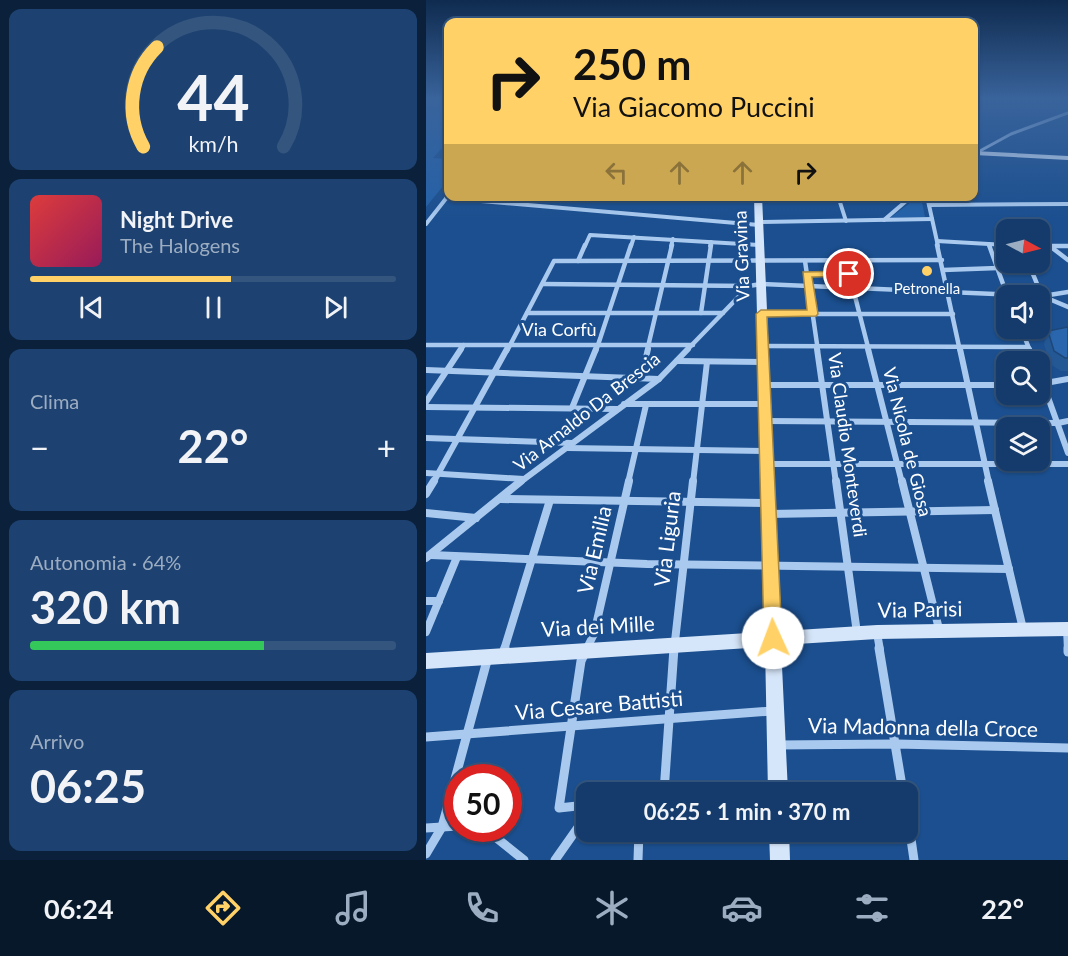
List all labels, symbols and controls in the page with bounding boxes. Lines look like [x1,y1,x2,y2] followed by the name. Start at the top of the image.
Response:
[573,39,691,89] text: 250 m
[474,42,552,120] icon: right
[177,59,249,134] text: 44
[573,90,815,123] text: Via Giacomo Puccini
[188,131,238,157] text: km/h
[600,156,633,189] icon: left
[663,156,696,189] icon: ahead
[726,156,759,189] icon: ahead
[789,156,822,189] icon: right
[120,206,233,233] text: Night Drive
[728,210,754,302] street label: Via Gravina
[996,219,1050,273] north arrow
[996,219,1050,471] map controls
[120,233,240,257] text: The Halogens
[823,248,874,299] pin
[832,257,865,290] icon: arrive
[920,264,934,278] marker: Petronella
[894,279,960,297] place label: Petronella
[996,285,1050,339] button: sound
[75,291,108,324] icon: previous
[197,291,230,324] icon: pause
[319,291,352,324] icon: next
[521,318,597,340] street label: Via Corfù
[509,347,664,475] street label: Via Arnaldo Da Brescia
[824,351,872,538] street label: Via Claudio Monteverdi
[996,351,1050,405] button: search
[879,365,937,519] street label: Via Nicola de Giosa
[30,389,79,413] text: Clima
[996,417,1050,471] button: layers
[178,419,248,473] text: 22°
[30,427,49,467] text: −
[377,427,396,467] text: +
[648,489,685,588] street label: Via Liguria
[571,503,616,596] street label: Via Emilia
[30,550,181,574] text: Autonomia · 64%
[30,580,181,634] text: 320 km
[877,595,962,622] street label: Via Parisi
[741,606,805,670] position arrow
[540,610,655,641] street label: Via dei Mille
[514,685,684,724] street label: Via Cesare Battisti
[808,712,1038,741] street label: Via Madonna della Croce
[30,729,84,753] text: Arrivo
[30,759,146,813] text: 06:25
[444,764,522,842] speed limit sign: 50
[644,798,850,825] text: 06:25 · 1 min · 370 m
[202,887,244,929] icon: directions
[332,887,374,929] icon: music
[461,887,503,929] icon: phone
[591,887,633,929] icon: climate
[721,887,763,929] icon: car
[851,887,893,929] icon: filters
[44,892,114,925] text: 06:24
[981,892,1024,925] text: 22°

